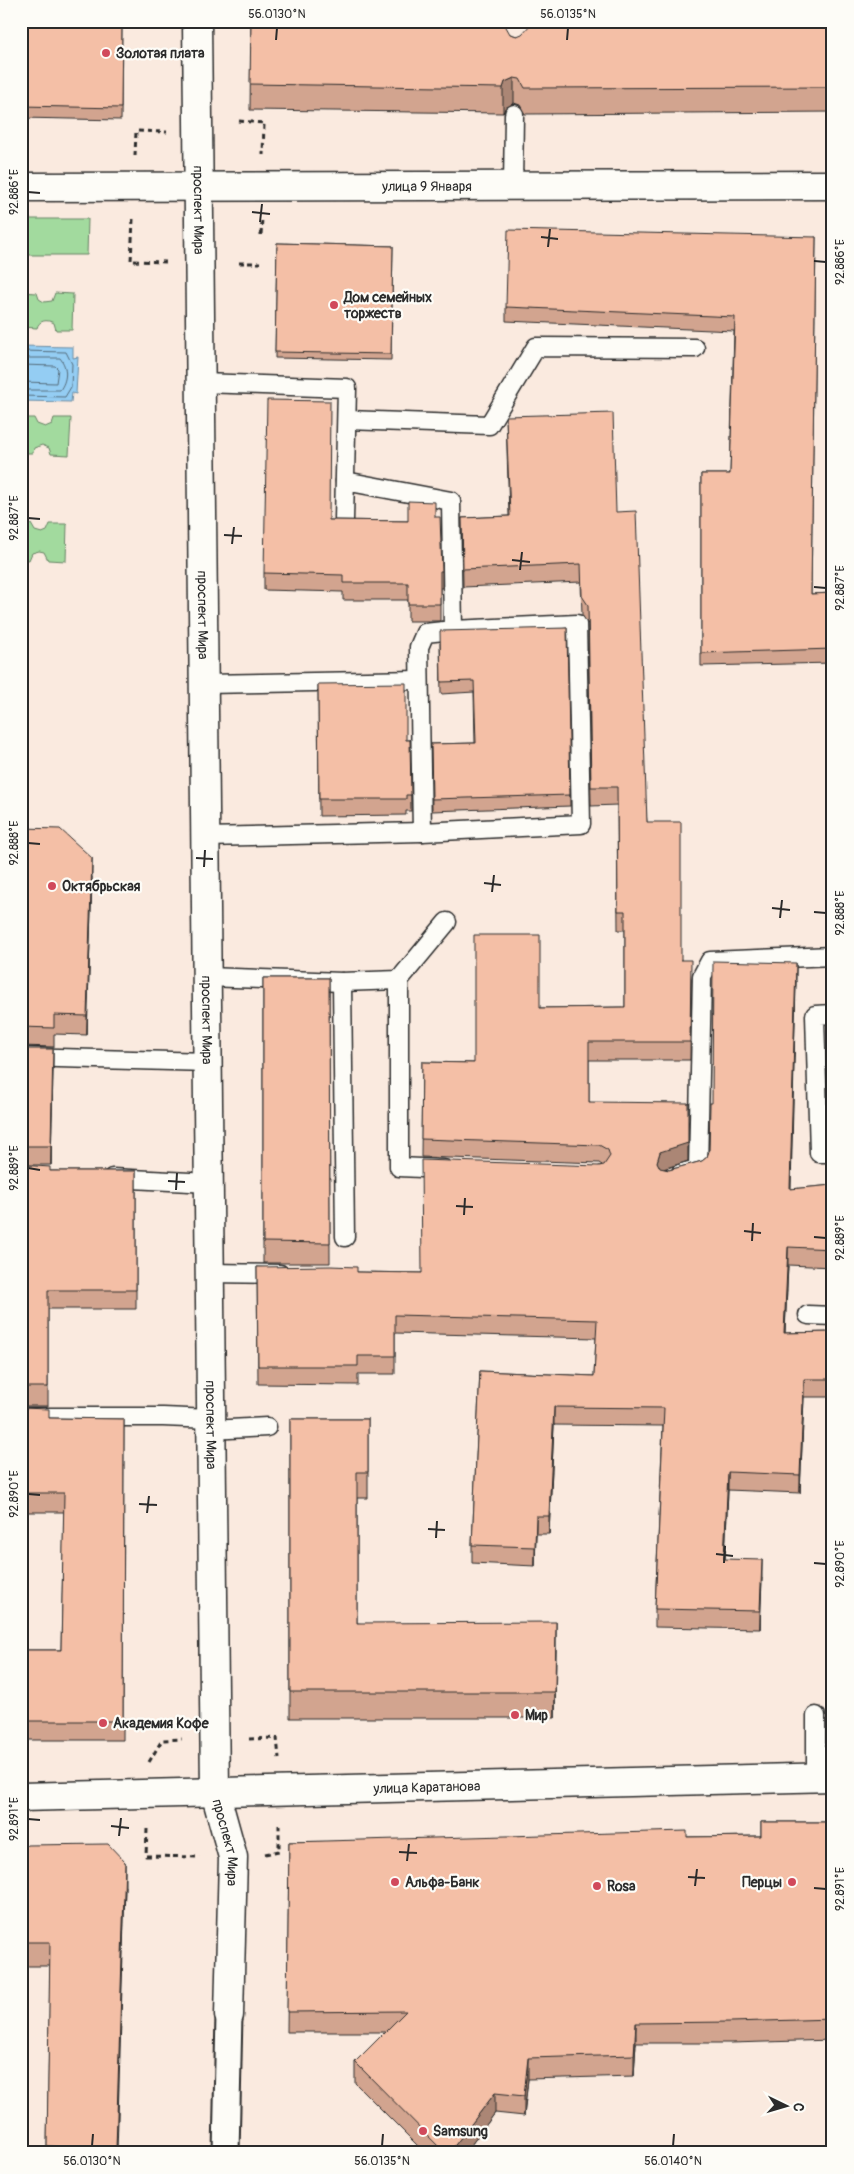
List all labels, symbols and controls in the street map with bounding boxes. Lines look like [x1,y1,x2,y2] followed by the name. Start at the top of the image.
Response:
[248,7,306,22] text: 56.0130°N
[540,7,596,22] text: 56.0135°N
[116,45,205,62] place label: Золотая плата
[100,47,112,59] marker: Золотая плата
[189,165,207,255] street label: проспект Мира
[7,169,22,215] text: 92.886°E
[381,178,472,195] street label: улица 9 Января
[833,239,848,285] text: 92.886°E
[343,289,432,322] place label: Дом семейных торжеств
[328,299,340,311] marker: Дом семейных торжеств
[7,495,22,541] text: 92.887°E
[833,565,848,611] text: 92.887°E
[194,570,211,660] street label: проспект Мира
[7,820,22,866] text: 92.888°E
[62,878,141,895] place label: Октябрьская
[46,880,58,892] marker: Октябрьская
[833,890,848,936] text: 92.888°E
[198,975,216,1065] street label: проспект Мира
[7,1145,22,1191] text: 92.889°E
[833,1215,848,1261] text: 92.889°E
[202,1380,220,1470] street label: проспект Мира
[7,1470,22,1518] text: 92.890°E
[833,1540,848,1588] text: 92.890°E
[525,1707,548,1724] place label: Мир
[509,1709,521,1721] marker: Мир
[113,1715,210,1732] place label: Академия Кофе
[97,1717,109,1729] marker: Академия Кофе
[372,1778,481,1797] street label: улица Каратанова
[7,1797,22,1841] text: 92.891°E
[208,1797,241,1886] street label: проспект Мира
[833,1867,848,1911] text: 92.891°E
[405,1874,479,1891] place label: Альфа-Банк
[742,1874,782,1891] place label: Перцы
[389,1876,401,1888] marker: Альфа-Банк
[786,1876,798,1888] marker: Перцы
[607,1878,636,1895] place label: Rosa
[591,1880,603,1892] marker: Rosa
[762,2082,812,2132] north arrow
[790,2102,807,2112] text: С
[433,2123,488,2140] place label: Samsung
[417,2125,429,2137] marker: Samsung
[63,2154,121,2169] text: 56.0130°N
[354,2154,410,2169] text: 56.0135°N
[644,2154,702,2169] text: 56.0140°N

